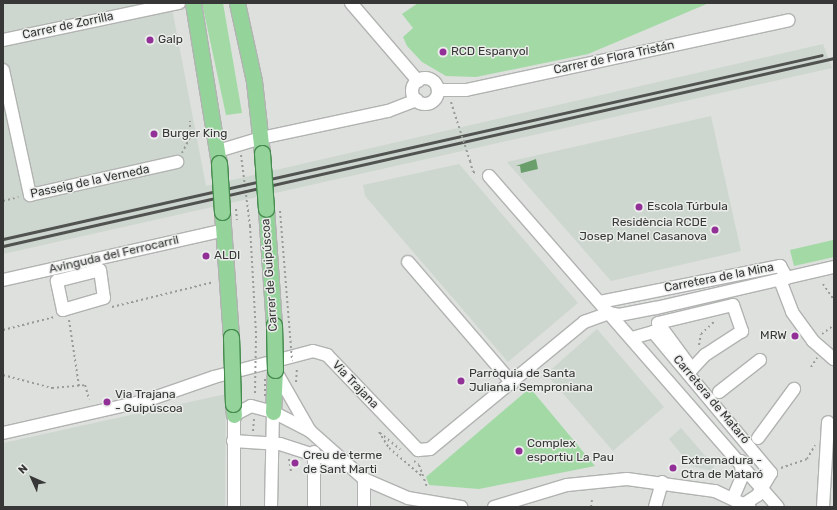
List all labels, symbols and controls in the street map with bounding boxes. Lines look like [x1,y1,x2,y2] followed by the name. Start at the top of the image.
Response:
[21,9,115,43] street label: Carrer de Zorrilla
[158,33,183,47] place label: Galp
[145,35,155,45] marker: Galp
[552,38,676,78] street label: Carrer de Flora Tristán
[451,45,529,59] place label: RCD Espanyol
[438,47,448,57] marker: RCD Espanyol
[162,127,228,141] place label: Burger King
[149,129,159,139] marker: Burger King
[29,162,151,202] street label: Passeig de la Verneda
[647,200,728,214] place label: Escola Túrbula
[634,202,644,212] marker: Escola Túrbula
[579,216,707,244] place label: Residència RCDE Josep Manel Casanova
[259,218,281,332] street label: Carrer de Guipúscoa
[710,225,720,235] marker: Residència RCDE Josep Manel Casanova
[48,233,180,277] street label: Avinguda del Ferrocarril
[214,249,240,263] place label: ALDI
[201,251,211,261] marker: ALDI
[663,260,775,296] street label: Carretera de la Mina
[760,329,787,343] place label: MRW
[790,331,800,341] marker: MRW
[670,353,752,447] street label: Carretera de Mataró
[329,358,381,412] street label: Via Trajana
[469,367,593,395] place label: Parròquia de Santa Juliana i Semproniana
[456,376,466,386] marker: Parròquia de Santa Juliana i Semproniana
[115,388,183,416] place label: Via Trajana - Guipúscoa
[102,397,112,407] marker: Via Trajana - Guipúscoa
[527,437,614,465] place label: Complex esportiu La Pau
[514,446,524,456] marker: Complex esportiu La Pau
[303,449,382,477] place label: Creu de terme de Sant Marti
[681,454,763,482] place label: Extremadura - Ctra de Mataró
[12,458,52,498] north arrow
[290,458,300,468] marker: Creu de terme de Sant Marti
[16,462,31,477] text: N
[668,463,678,473] marker: Extremadura - Ctra de Mataró

